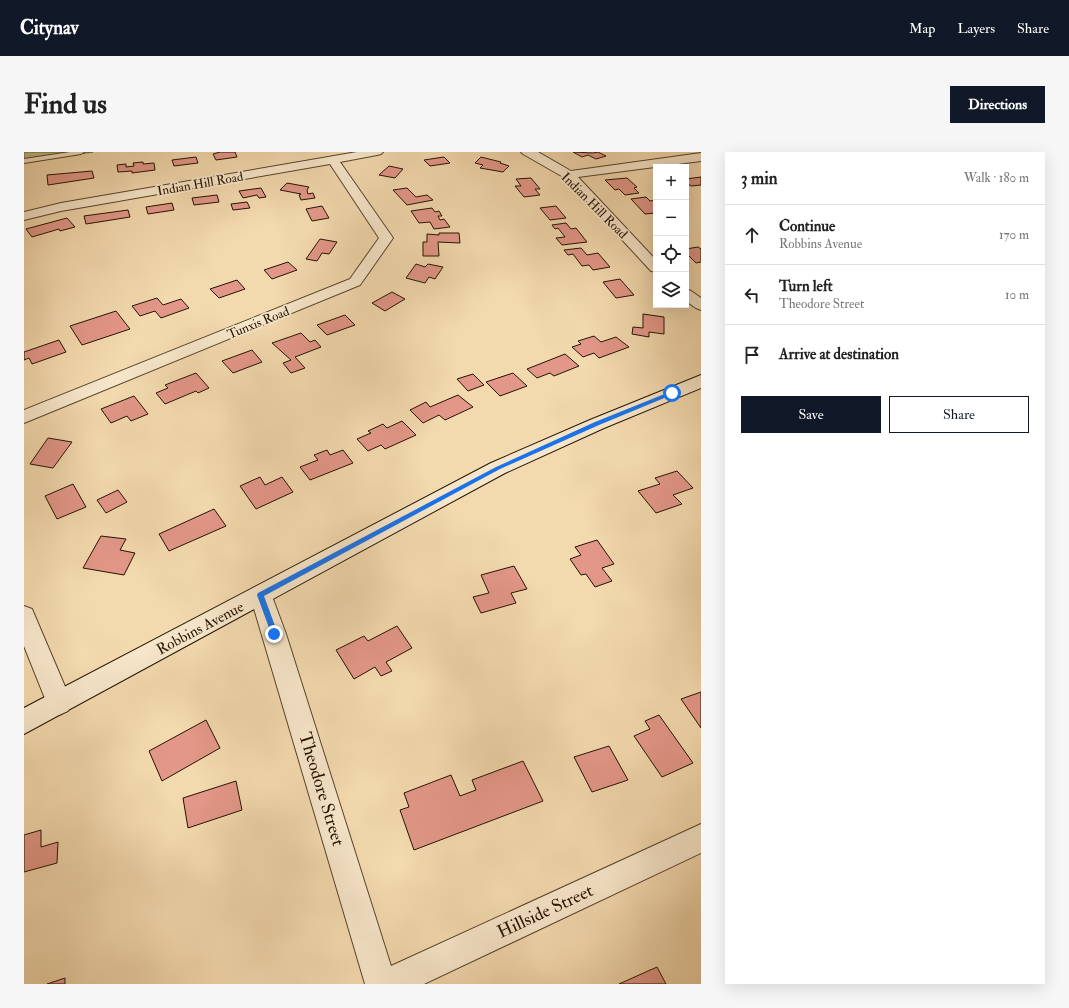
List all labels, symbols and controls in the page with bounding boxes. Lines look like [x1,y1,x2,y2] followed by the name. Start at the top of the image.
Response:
[20,16,79,40] text: Citynav
[909,20,935,37] text: Map
[957,20,995,37] text: Layers
[1017,20,1049,37] text: Share
[950,86,1045,123] button: Directions
[24,87,107,122] text: Find us
[653,164,689,308] map controls
[653,164,689,200] button: +
[156,168,245,199] street label: Indian Hill Road
[741,168,778,189] text: 3 min
[558,169,631,243] street label: Indian Hill Road
[964,170,1029,186] text: Walk · 180 m
[653,200,689,236] button: −
[779,217,835,236] text: Continue
[741,224,763,246] icon: ahead
[999,227,1029,243] text: 170 m
[653,236,689,272] button: locate
[779,236,862,252] text: Robbins Avenue
[653,272,689,308] button: layers
[779,277,833,296] text: Turn left
[741,284,763,306] icon: left
[1005,287,1029,303] text: 10 m
[779,296,864,312] text: Theodore Street
[225,303,292,343] street label: Tunxis Road
[741,344,763,366] icon: arrive
[779,345,899,364] text: Arrive at destination
[663,384,681,402] route start
[741,396,881,433] button: Save
[889,396,1029,433] button: Share
[153,598,247,659] street label: Robbins Avenue
[265,625,283,643] route end
[293,729,350,849] street label: Theodore Street
[494,879,597,944] street label: Hillside Street

